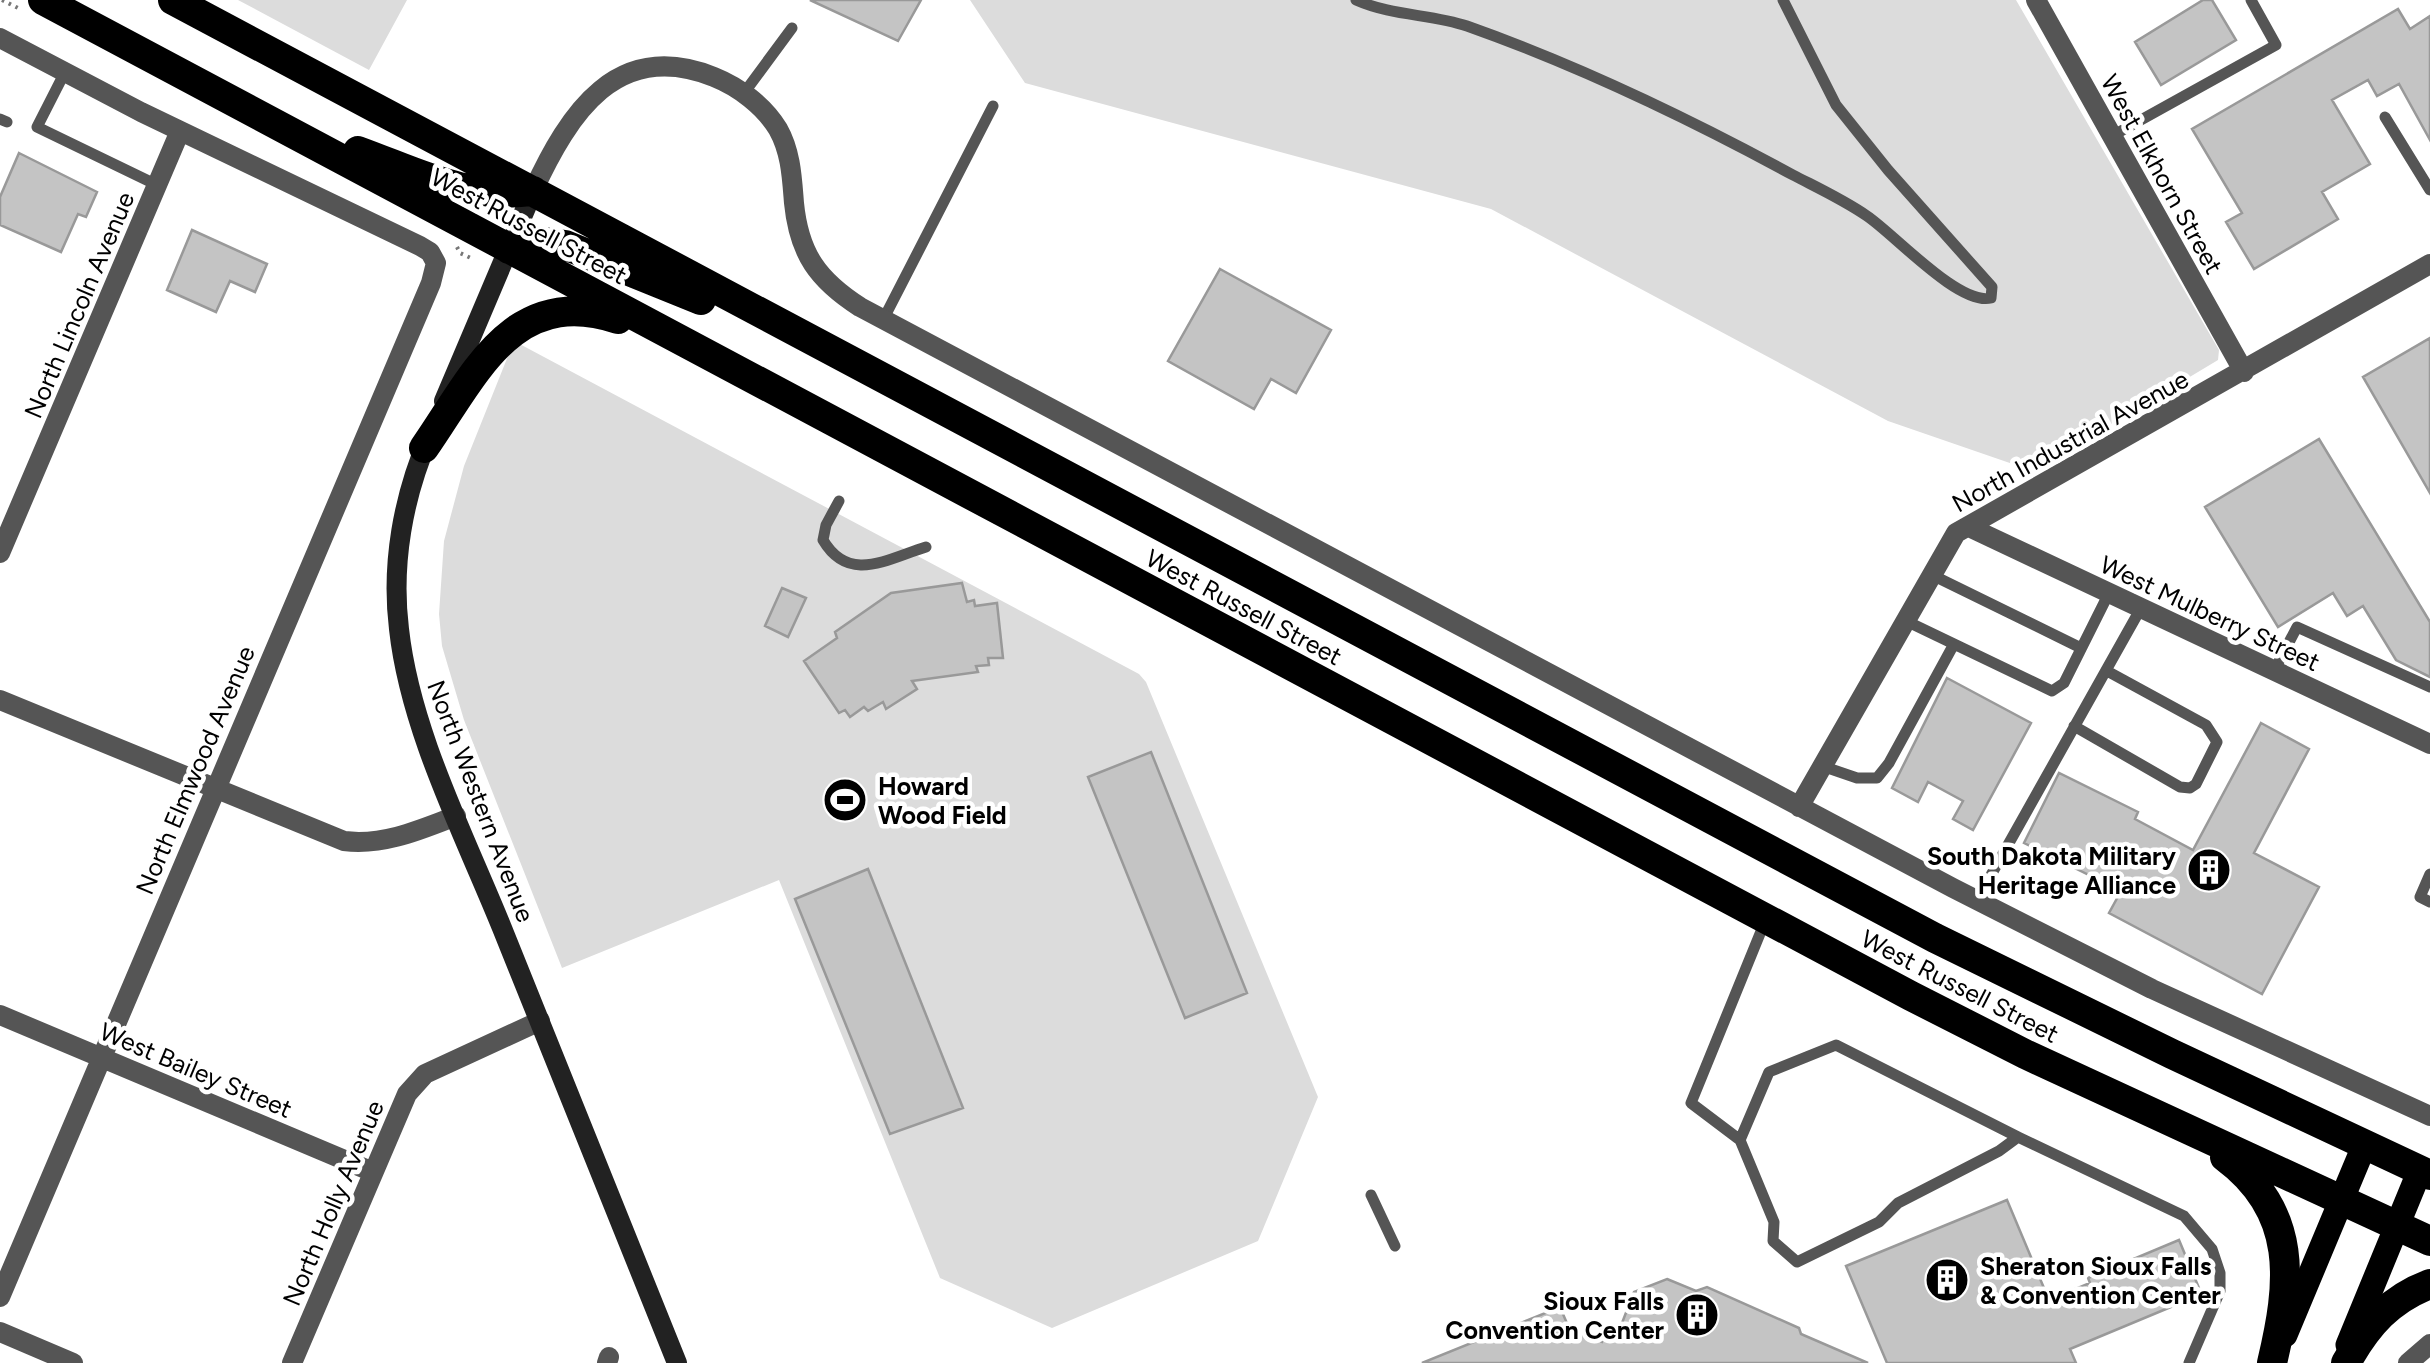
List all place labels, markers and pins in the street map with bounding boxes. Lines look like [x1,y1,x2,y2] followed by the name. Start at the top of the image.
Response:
[878,771,1007,830] place label: Howard Wood Field
[822,777,868,823] sports icon: Howard Wood Field
[1927,841,2177,900] place label: South Dakota Military Heritage Alliance
[2186,847,2232,893] building icon: South Dakota Military Heritage Alliance
[1980,1251,2221,1310] place label: Sheraton Sioux Falls & Convention Center
[1924,1257,1970,1303] building icon: Sheraton Sioux Falls & Convention Center
[1445,1286,1665,1345] place label: Sioux Falls Convention Center
[1674,1292,1720,1338] building icon: Sioux Falls Convention Center

